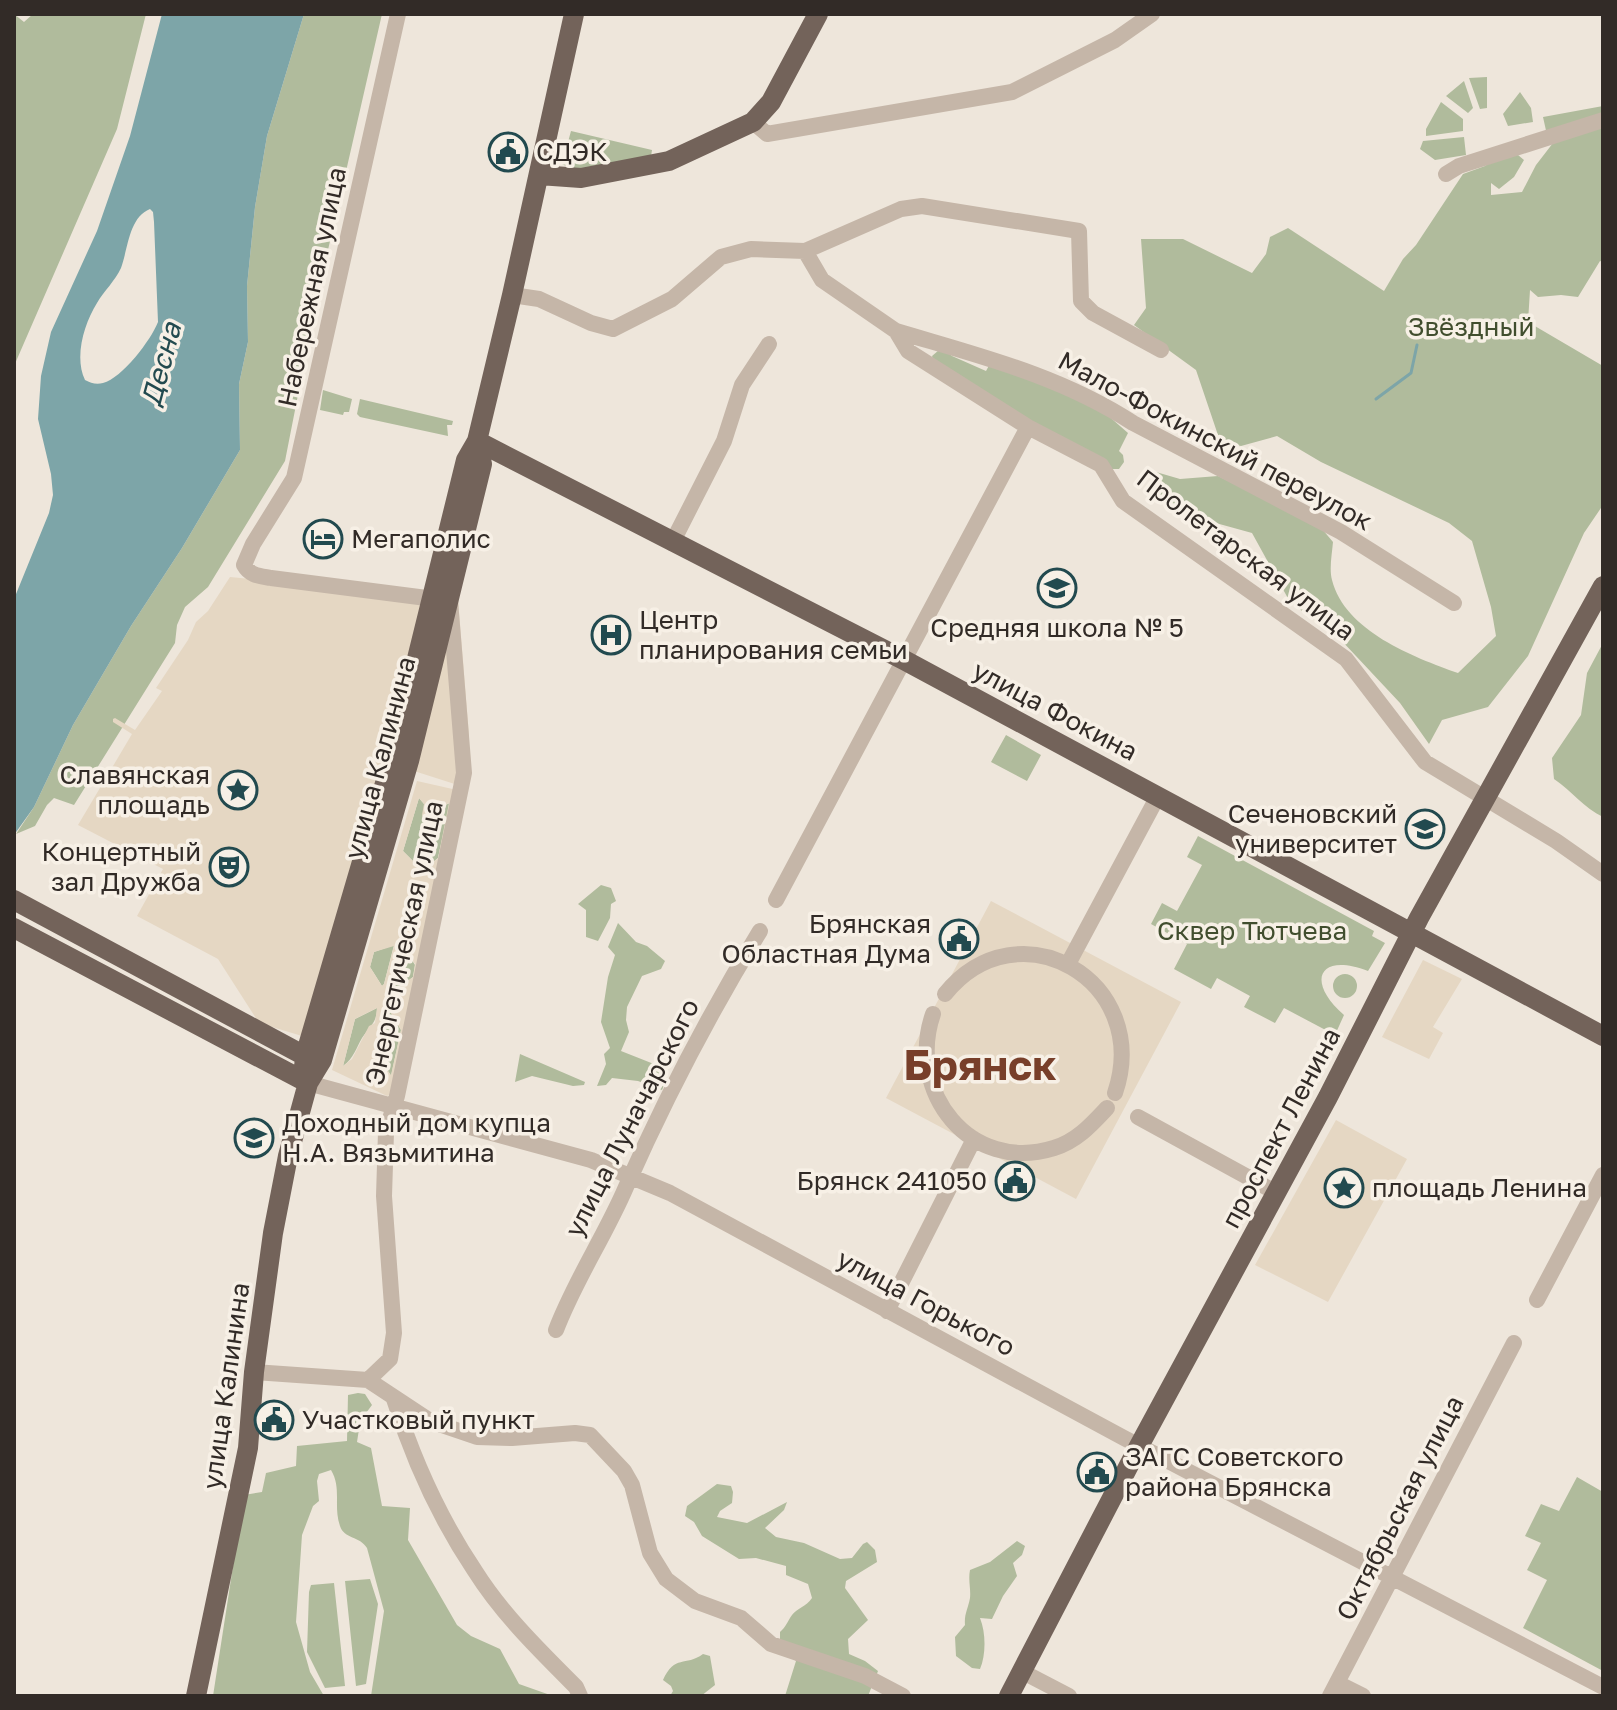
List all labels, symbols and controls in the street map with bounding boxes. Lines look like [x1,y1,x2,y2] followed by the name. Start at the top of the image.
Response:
[487,131,529,173] public building icon: СДЭК
[536,136,608,167] place label: СДЭК
[271,164,352,410] street label: Набережная улица
[1408,311,1534,342] park label: Звёздный
[133,318,188,410] water label: Десна
[1053,345,1377,537] street label: Мало-Фокинский переулок
[1131,463,1361,647] street label: Пролетарская улица
[302,518,344,560] hotel icon: Мегаполис
[351,523,491,554] place label: Мегаполис
[1036,567,1078,609] school or university icon: Средняя школа № 5
[639,604,908,665] place label: Центр планирования семьи
[930,612,1184,643] place label: Средняя школа № 5
[590,614,632,656] hospital icon: Центр планирования семьи
[338,653,421,863] street label: улица Калинина
[968,654,1143,767] street label: улица Фокина
[59,759,210,820] place label: Славянская площадь
[217,769,259,811] place icon: Славянская площадь
[358,798,449,1088] street label: Энергетическая улица
[1228,798,1397,859] place label: Сеченовский университет
[1404,808,1446,850] school or university icon: Сеченовский университет
[41,836,201,897] place label: Концертный зал Дружба
[208,846,250,888] theatre icon: Концертный зал Дружба
[721,908,931,969] place label: Брянская Областная Дума
[1157,915,1347,946] park label: Сквер Тютчева
[938,918,980,960] public building icon: Брянская Областная Дума
[558,994,705,1242] street label: улица Луначарского
[1215,1022,1346,1233] street label: проспект Ленина
[903,1039,1057,1089] district label: Брянск
[282,1107,551,1168] place label: Доходный дом купца Н.А. Вязьмитина
[233,1117,275,1159] school or university icon: Доходный дом купца Н.А. Вязьмитина
[994,1160,1036,1202] public building icon: Брянск 241050
[797,1165,987,1196] place label: Брянск 241050
[1323,1167,1365,1209] place icon: площадь Ленина
[1372,1172,1587,1203] place label: площадь Ленина
[832,1243,1020,1362] street label: улица Горького
[196,1280,255,1491] street label: улица Калинина
[1329,1390,1470,1625] street label: Октябрьская улица
[253,1399,295,1441] public building icon: Участковый пункт
[302,1404,535,1435] place label: Участковый пункт
[1125,1441,1344,1502] place label: ЗАГС Советского района Брянска
[1076,1451,1118,1493] public building icon: ЗАГС Советского района Брянска

